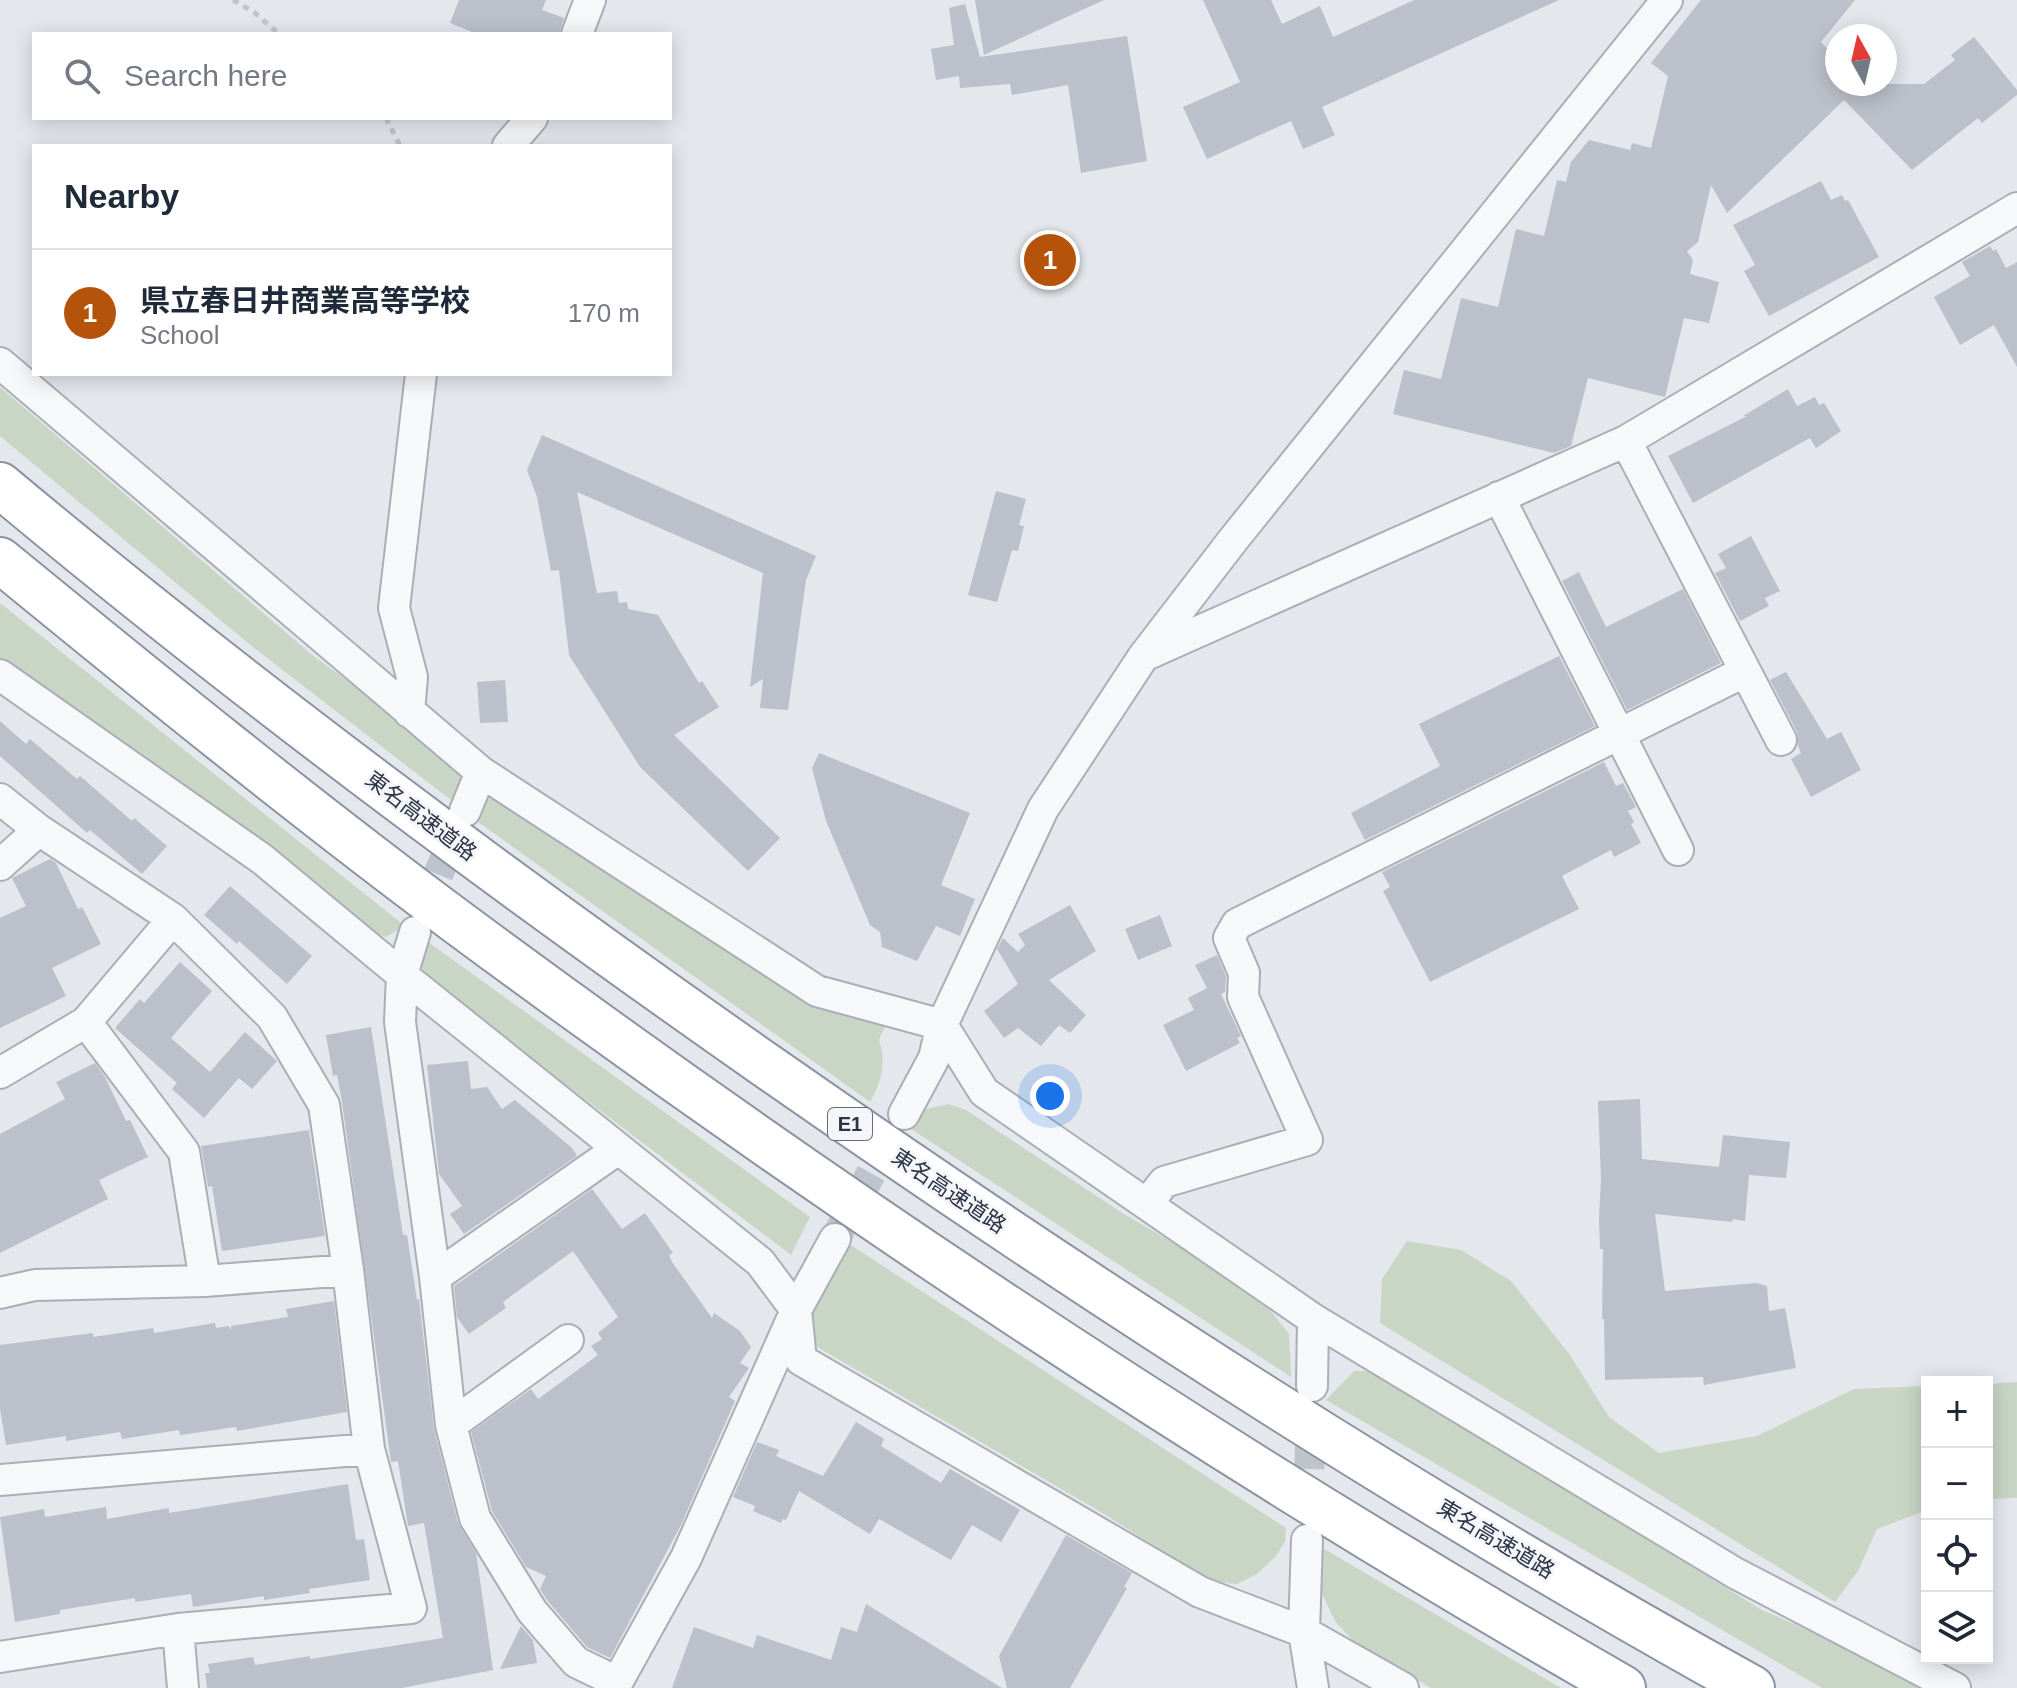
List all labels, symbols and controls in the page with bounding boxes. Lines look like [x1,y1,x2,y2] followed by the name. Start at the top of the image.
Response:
[1825,24,1897,96] north arrow
[32,32,672,120] search box
[60,54,104,98] icon: search
[124,59,287,92] text: Search here
[64,177,179,215] text: Nearby
[1024,230,1076,290] pin: 1
[140,284,470,317] text: 県立春日井商業高等学校
[83,298,97,328] text: 1
[568,298,640,328] text: 170 m
[140,320,220,350] text: School
[361,766,481,866] street label: 東名高速道路
[1030,1076,1070,1116] your location
[828,1108,872,1140] road number: E1
[887,1144,1011,1238] street label: 東名高速道路
[1921,1376,1993,1664] map controls
[1921,1376,1993,1448] button: +
[1921,1448,1993,1520] button: −
[1433,1494,1559,1584] street label: 東名高速道路
[1921,1520,1993,1592] button: locate
[1921,1592,1993,1664] button: layers

